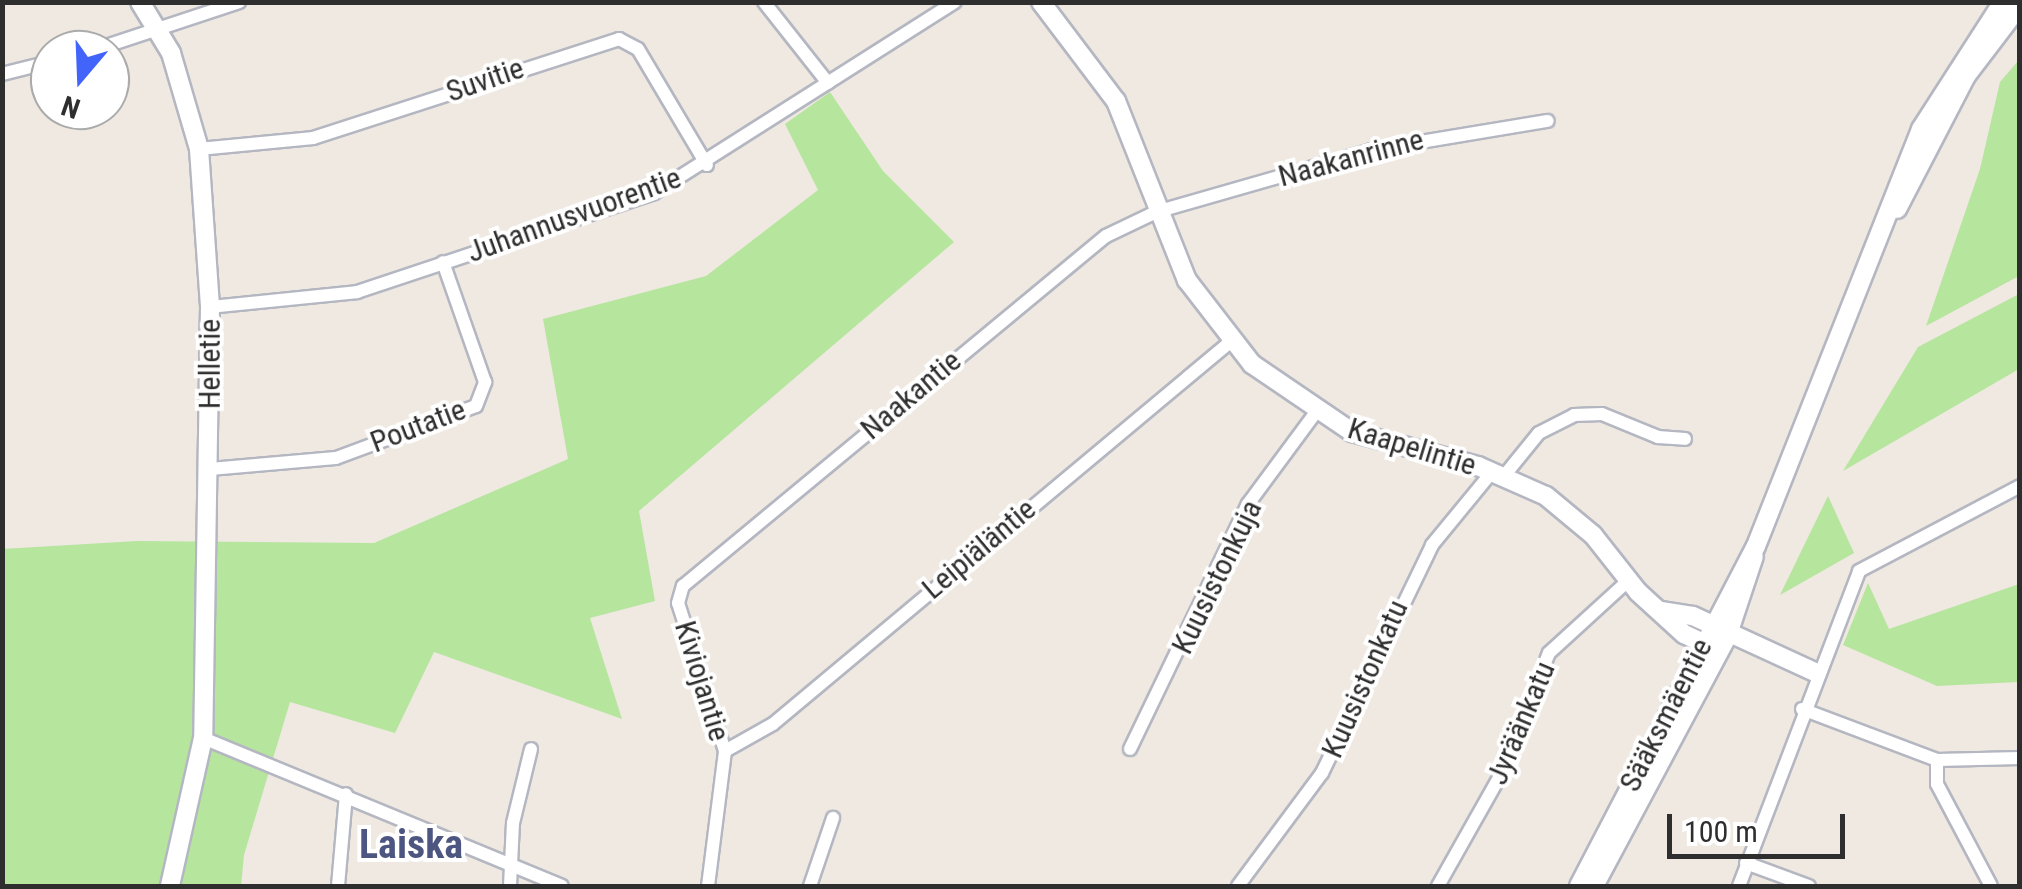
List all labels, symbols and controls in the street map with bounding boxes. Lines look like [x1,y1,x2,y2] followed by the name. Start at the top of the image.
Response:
[30,30,130,130] north arrow
[442,50,528,110] street label: Suvitie
[57,89,84,125] text: N
[1274,121,1428,195] street label: Naakanrinne
[462,160,686,270] street label: Juhannusvuorentie
[192,319,228,409] street label: Helletie
[854,343,968,447] street label: Naakantie
[365,391,471,461] street label: Poutatie
[1344,410,1480,484] street label: Kaapelintie
[915,491,1043,607] street label: Leipiäläntie
[1164,494,1270,660] street label: Kuusistonkuja
[1314,595,1416,763] street label: Kuusistonkatu
[667,617,737,745] street label: Kiviojantie
[1612,632,1720,798] street label: Sääksmäentie
[1479,656,1563,790] street label: Jyräänkatu
[1672,794,1850,856] scale bar
[1684,814,1758,849] text: 100 m
[359,821,463,869] district label: Laiska

